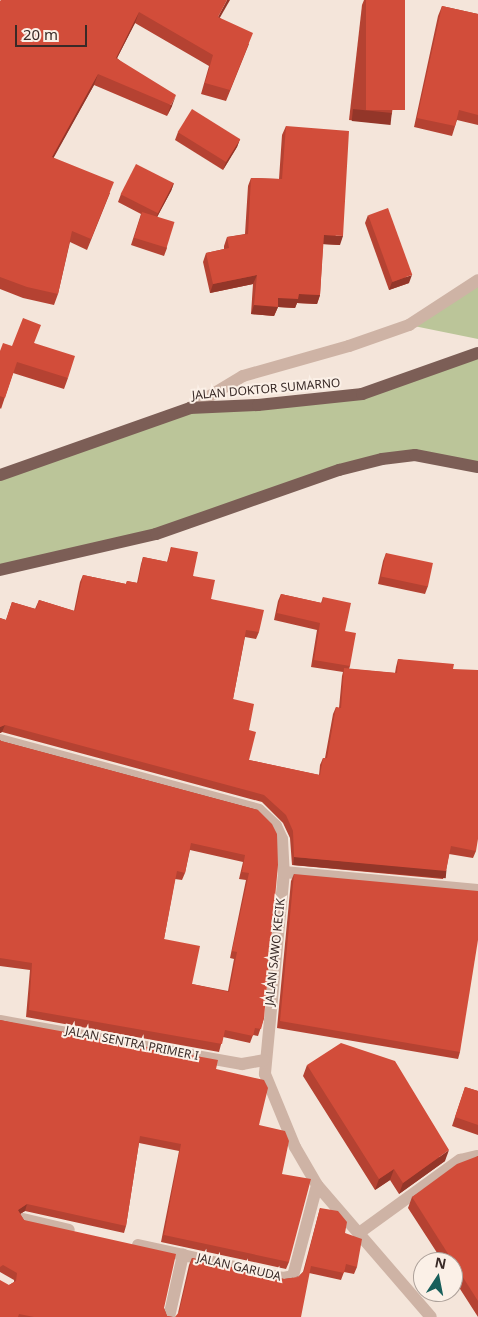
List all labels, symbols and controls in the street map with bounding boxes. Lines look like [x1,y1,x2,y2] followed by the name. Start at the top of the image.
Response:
[18,15,90,47] scale bar
[23,24,58,44] text: 20 m
[191,375,341,403] street label: JALAN DOKTOR SUMARNO
[262,898,288,1006] street label: JALAN SAWO KECIK
[64,1023,200,1063] street label: JALAN SENTRA PRIMER I
[195,1250,283,1284] street label: JALAN GARUDA
[413,1252,463,1302] north arrow
[433,1252,448,1273] text: N

